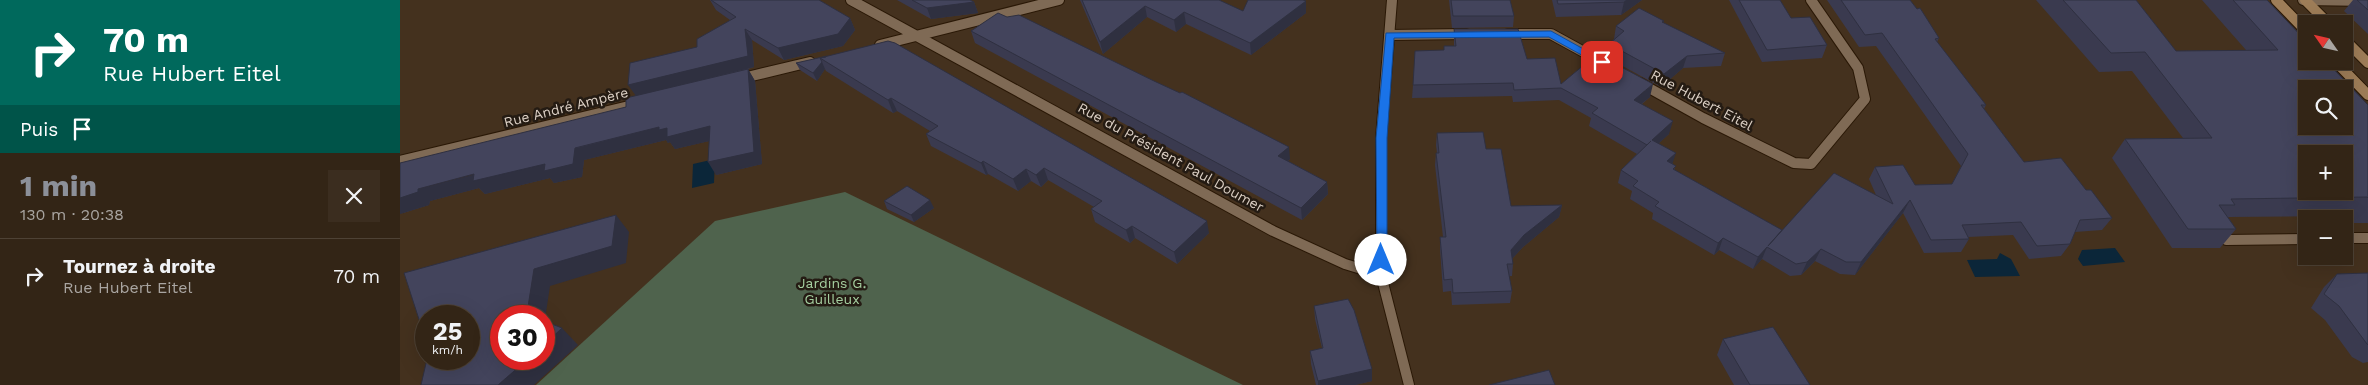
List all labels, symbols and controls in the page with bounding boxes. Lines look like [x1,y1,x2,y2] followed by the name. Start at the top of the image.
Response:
[2298,15,2352,70] north arrow
[2298,15,2353,265] map controls
[103,19,189,61] text: 70 m
[20,20,85,85] icon: right
[1581,41,1623,83] pin
[1588,48,1616,76] icon: arrive
[103,61,281,86] text: Rue Hubert Eitel
[1648,66,1756,134] street label: Rue Hubert Eitel
[2298,80,2353,135] button: search
[502,84,630,130] street label: Rue André Ampère
[1075,99,1267,215] street label: Rue du Président Paul Doumer
[68,115,96,143] icon: arrive
[20,118,58,141] text: Puis
[2298,145,2353,200] button: +
[20,168,97,203] text: 1 min
[328,170,380,222] button: close
[20,205,124,224] text: 130 m · 20:38
[2298,210,2353,265] button: −
[1354,233,1406,285] position arrow
[63,255,215,278] text: Tournez à droite
[20,262,48,290] icon: right
[333,265,380,288] text: 70 m
[798,275,866,307] park label: Jardins G. Guilleux
[63,278,192,297] text: Rue Hubert Eitel
[490,305,555,370] speed limit sign: 30
[433,317,462,346] text: 25
[432,343,463,357] text: km/h

